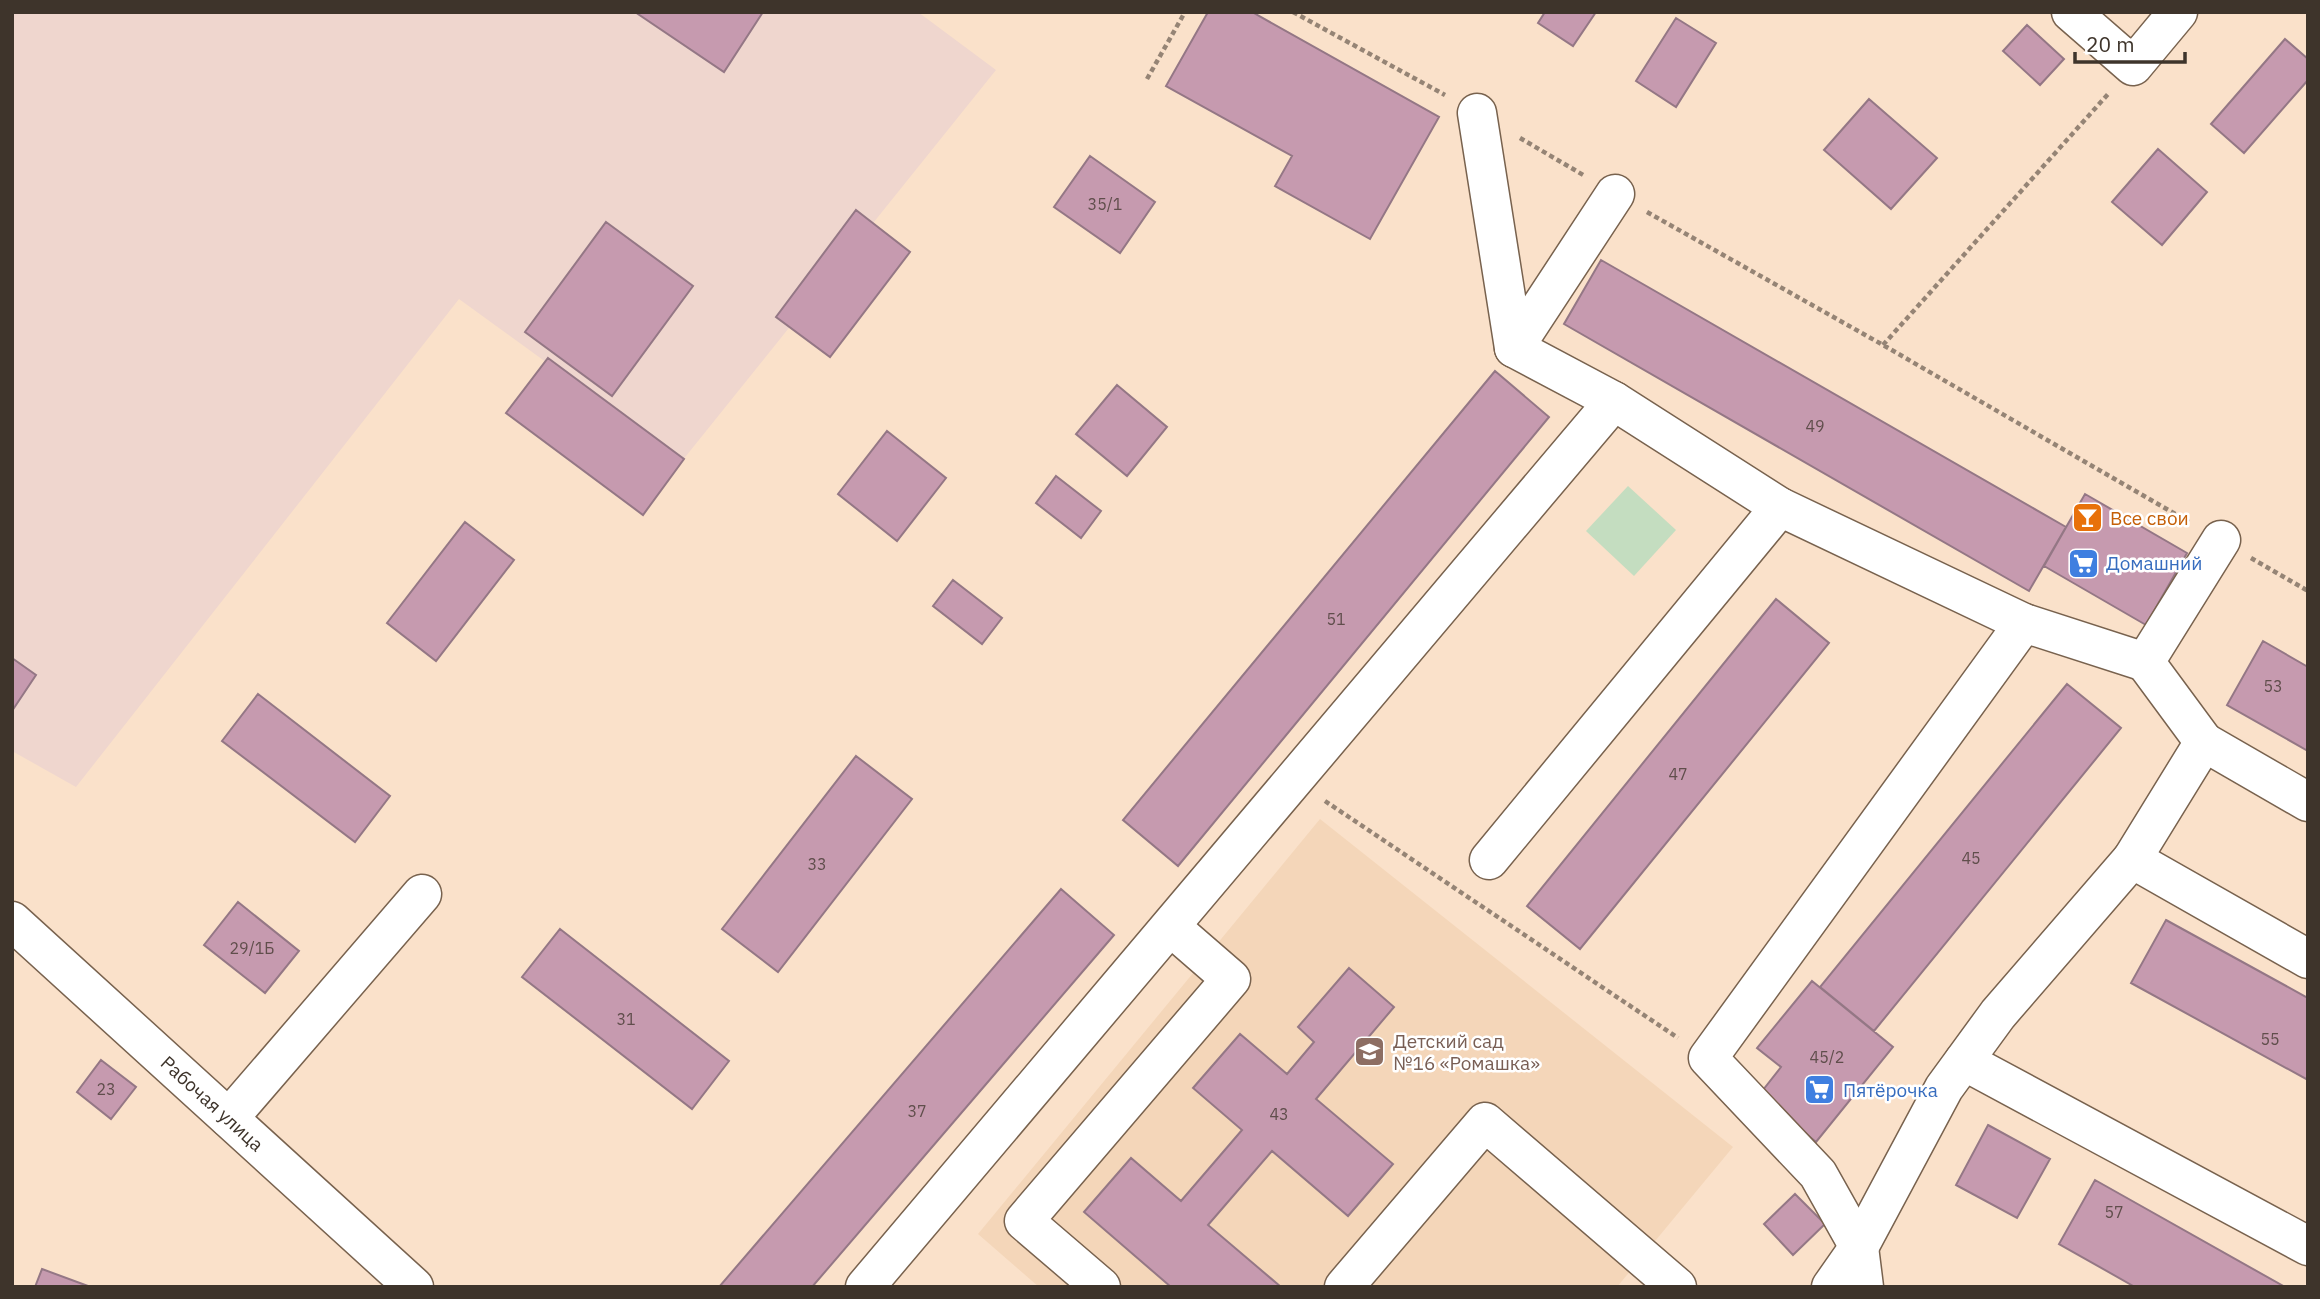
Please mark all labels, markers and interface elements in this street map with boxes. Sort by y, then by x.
scale bar [2075,21,2185,65]
text: 20 m [2086,30,2135,58]
house number: 35/1 [1088,194,1122,214]
house number: 49 [1805,416,1825,436]
bar icon: Все свои [2070,501,2104,535]
place label: Все свои [2110,506,2189,530]
supermarket icon: Домашний [2066,546,2100,580]
place label: Домашний [2106,551,2202,575]
house number: 51 [1326,609,1346,629]
house number: 53 [2263,676,2283,696]
house number: 47 [1668,764,1688,784]
house number: 45 [1961,848,1981,868]
house number: 33 [807,854,827,874]
house number: 29/1Б [229,938,275,958]
house number: 31 [616,1009,636,1029]
place label: Детский сад №16 «Ромашка» [1393,1029,1540,1075]
house number: 55 [2260,1029,2280,1049]
school or university icon: Детский сад №16 «Ромашка» [1353,1035,1387,1069]
house number: 45/2 [1810,1047,1844,1067]
street label: Рабочая улица [156,1051,269,1156]
supermarket icon: Пятёрочка [1803,1073,1837,1107]
place label: Пятёрочка [1843,1078,1938,1102]
house number: 23 [96,1079,116,1099]
house number: 37 [907,1101,927,1121]
house number: 43 [1269,1104,1289,1124]
house number: 57 [2104,1202,2124,1222]

